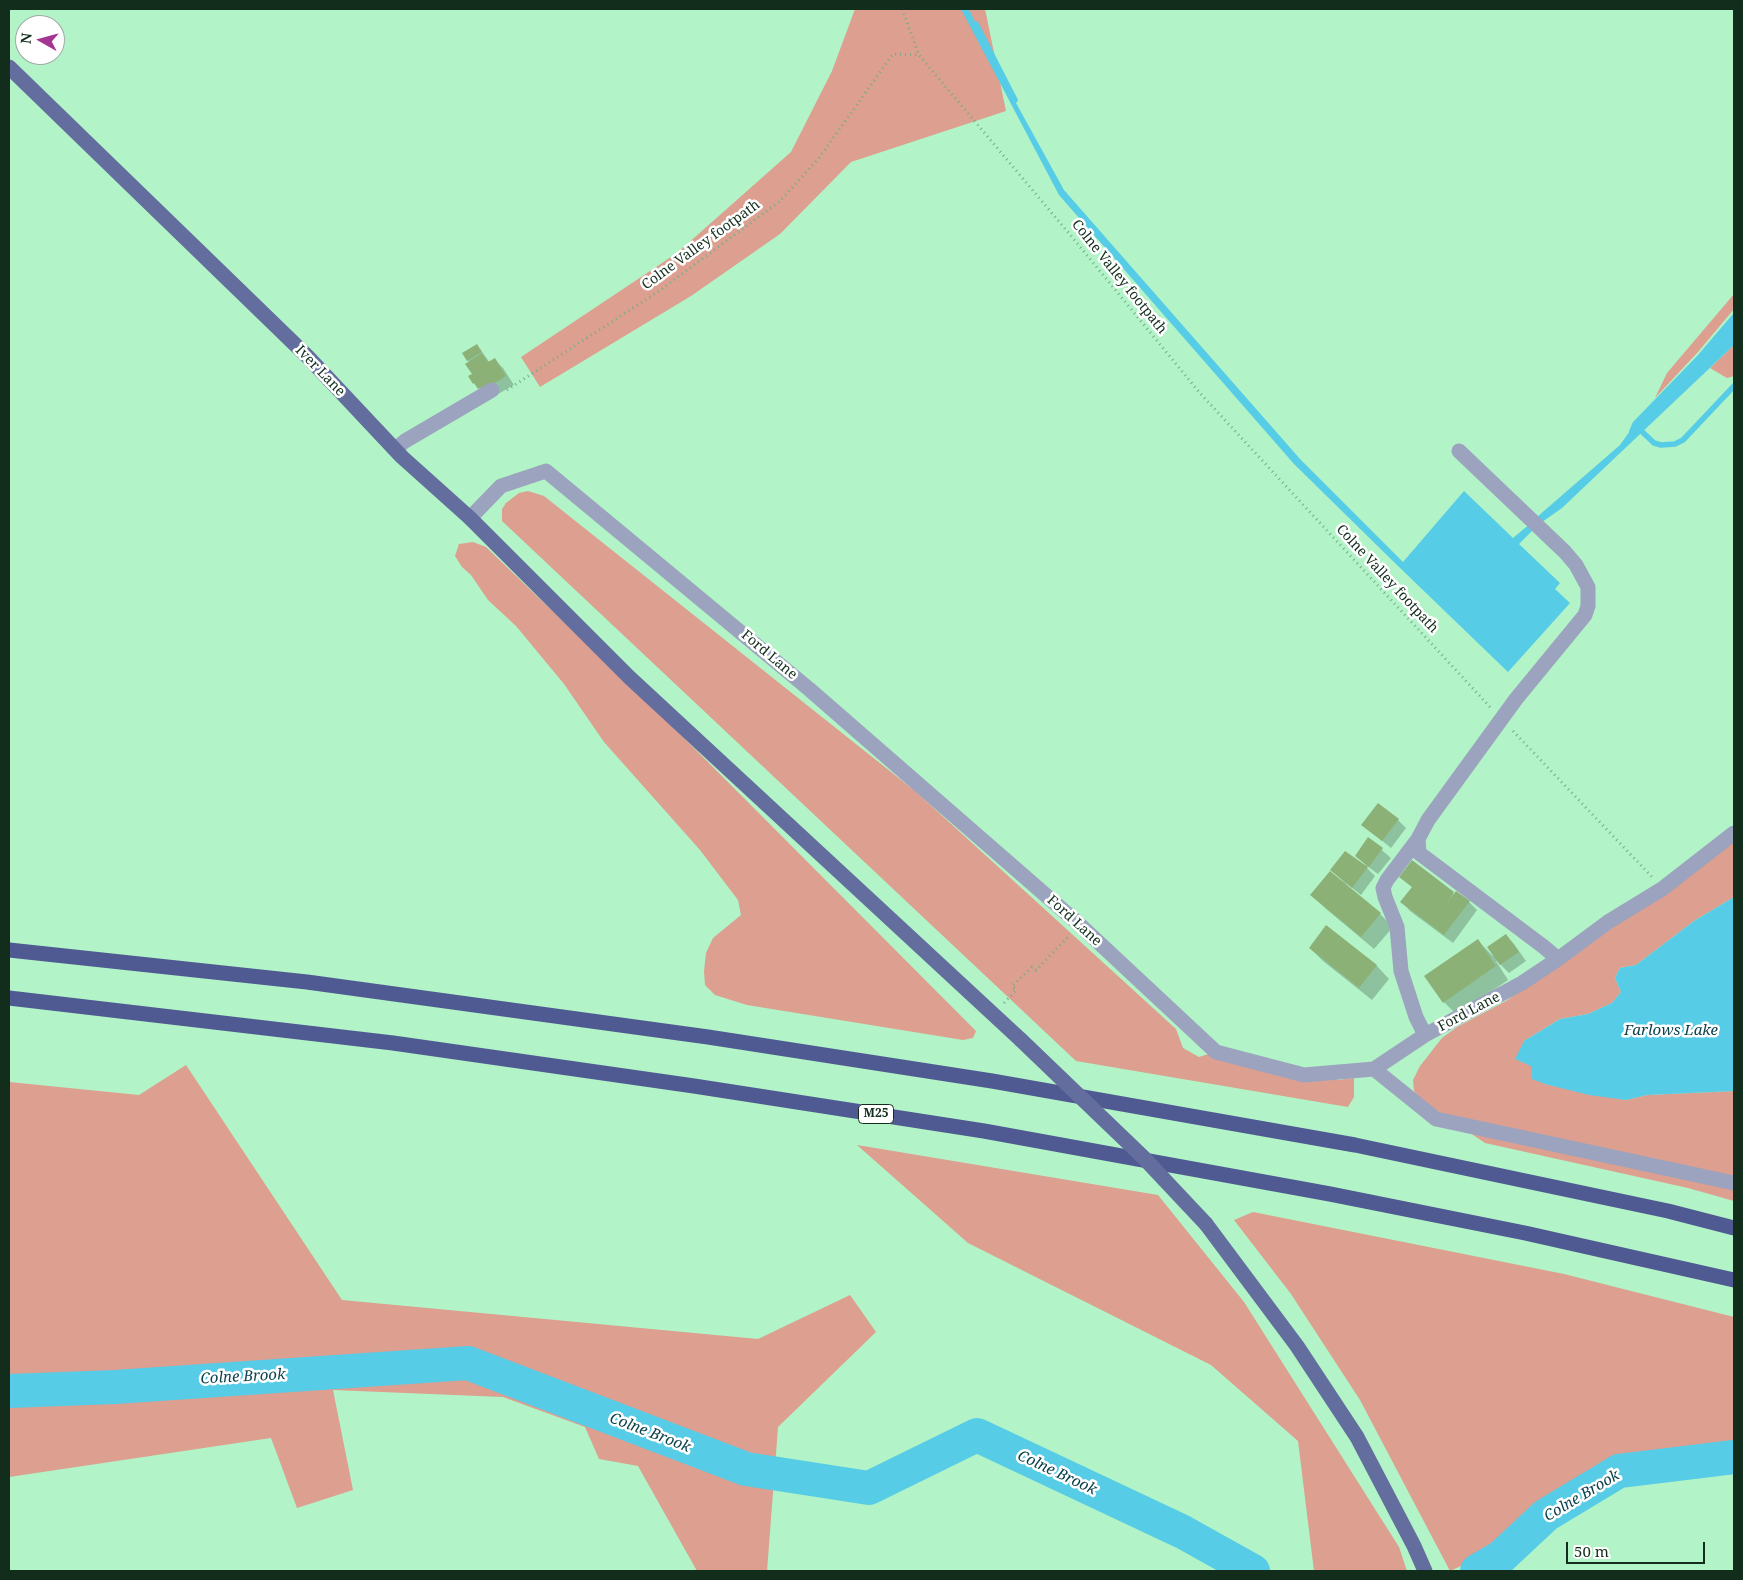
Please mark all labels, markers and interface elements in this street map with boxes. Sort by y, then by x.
north arrow [15,15,65,65]
text: N [16,32,36,45]
street label: Colne Valley footpath [639,196,763,294]
street label: Colne Valley footpath [1068,217,1170,337]
street label: Iver Lane [292,342,348,400]
street label: Colne Valley footpath [1332,521,1442,637]
street label: Ford Lane [738,627,800,683]
street label: Ford Lane [1043,892,1105,950]
street label: Ford Lane [1435,989,1503,1035]
water label: Farlows Lake [1624,1022,1718,1040]
road number: M25 [858,1104,894,1124]
water label: Colne Brook [200,1366,286,1388]
water label: Colne Brook [607,1409,693,1457]
water label: Colne Brook [1015,1447,1099,1499]
water label: Colne Brook [1541,1466,1623,1526]
scale bar [1568,1532,1707,1564]
text: 50 m [1574,1541,1609,1561]

